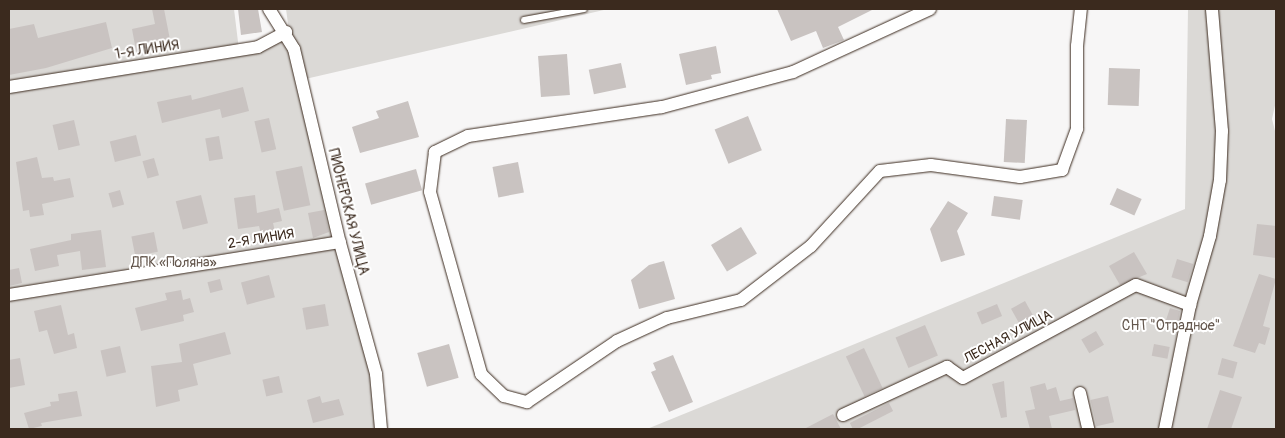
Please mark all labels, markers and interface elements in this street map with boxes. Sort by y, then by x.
street label: 1-Я ЛИНИЯ [114,37,180,63]
street label: ПИОНЕРСКАЯ УЛИЦА [324,147,372,277]
street label: 2-Я ЛИНИЯ [227,225,295,253]
park label: ДПК «Поляна» [131,255,217,271]
street label: ЛЕСНАЯ УЛИЦА [961,307,1055,367]
park label: СНТ "Отрадное" [1122,318,1220,334]

